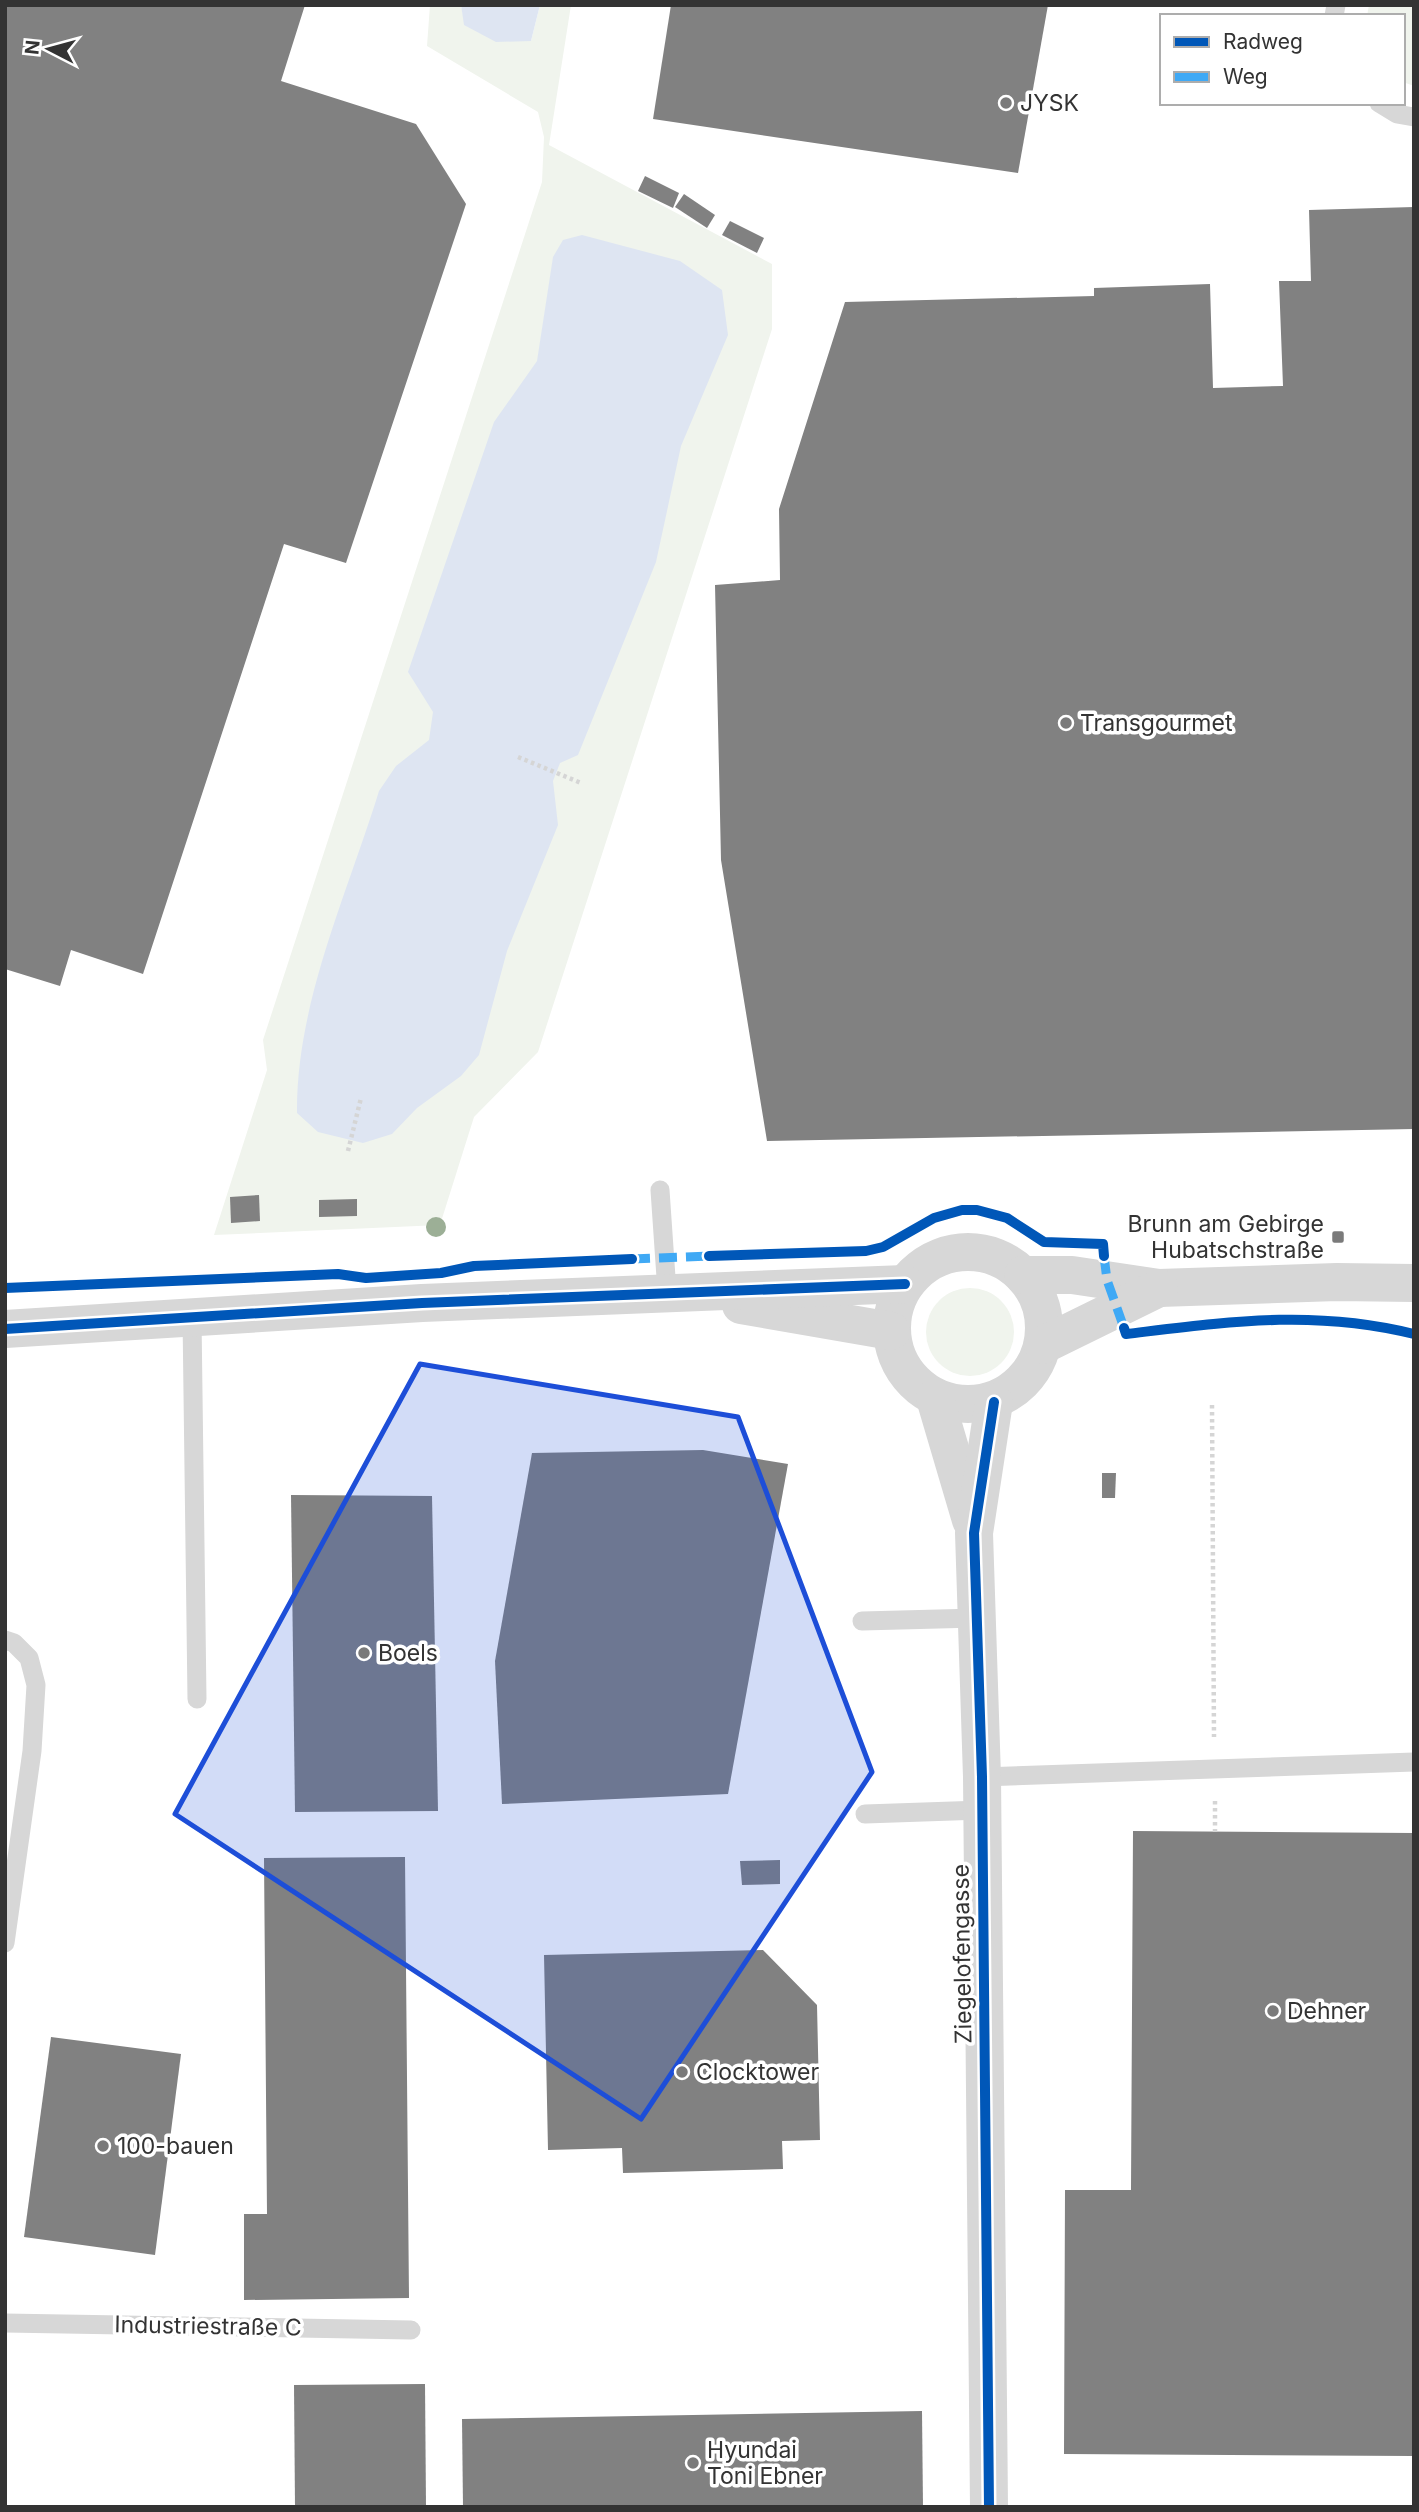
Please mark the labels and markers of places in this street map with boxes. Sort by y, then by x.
place label: JYSK [1020,89,1079,117]
marker: JYSK [998,95,1014,111]
place label: Transgourmet [1080,709,1233,737]
marker: Transgourmet [1058,715,1074,731]
place label: Brunn am Gebirge Hubatschstraße [1128,1210,1324,1264]
marker: Brunn am Gebirge Hubatschstraße [1330,1229,1346,1245]
place label: Boels [378,1639,438,1667]
marker: Boels [356,1645,372,1661]
place label: Dehner [1287,1997,1367,2025]
marker: Dehner [1265,2003,1281,2019]
place label: Clocktower [696,2058,819,2086]
marker: Clocktower [674,2064,690,2080]
place label: 100-bauen [117,2132,234,2160]
marker: 100-bauen [95,2138,111,2154]
place label: Hyundai Toni Ebner [707,2436,823,2490]
marker: Hyundai Toni Ebner [685,2455,701,2471]

